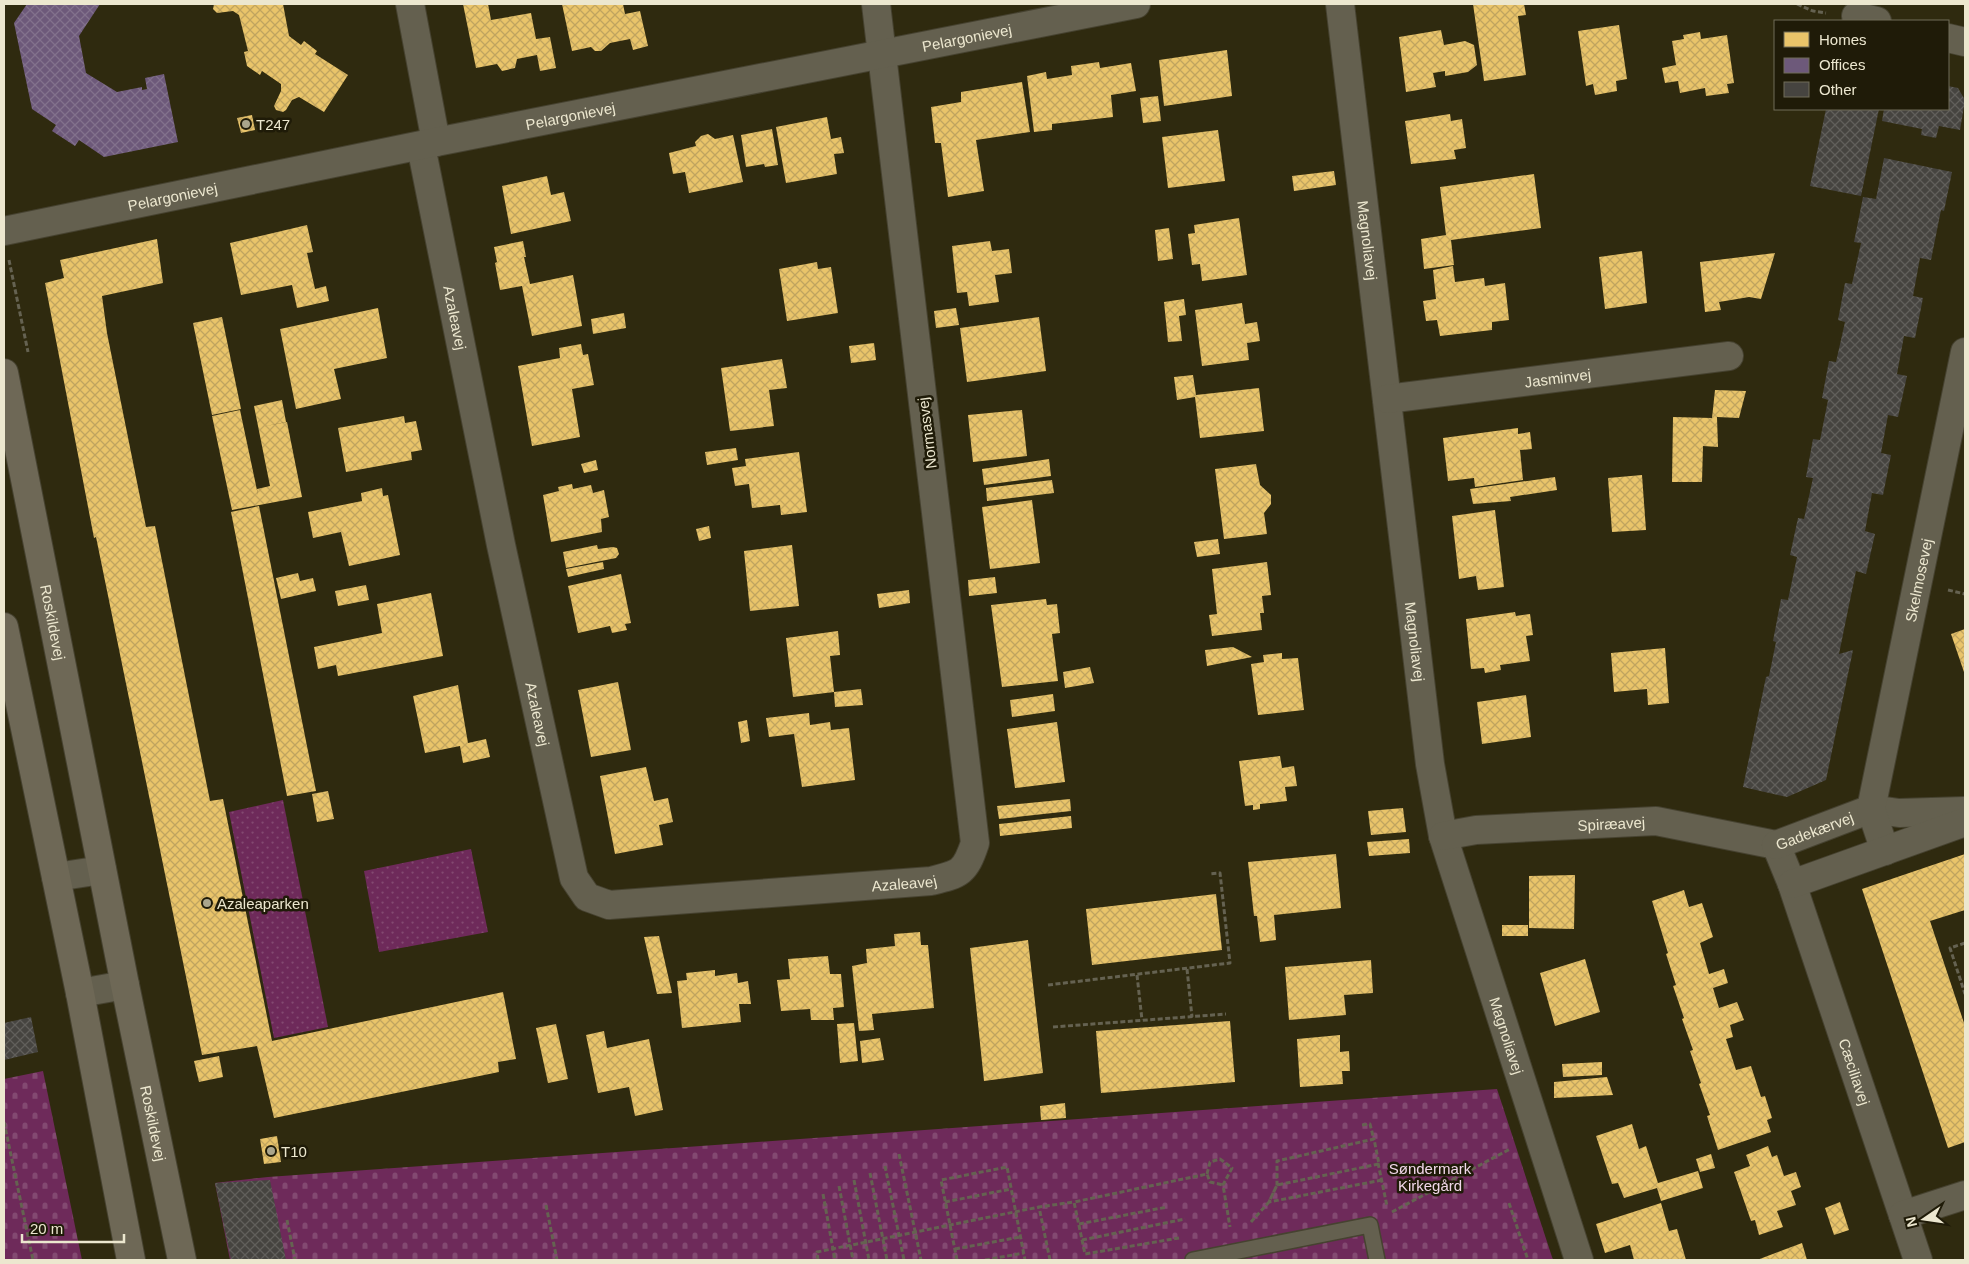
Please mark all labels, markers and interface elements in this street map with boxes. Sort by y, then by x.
street label: Pelargonievej [920,20,1013,55]
legend [1774,20,1949,110]
text: Homes [1819,31,1867,48]
text: Offices [1819,56,1865,73]
text: Other [1819,81,1857,98]
street label: Pelargonievej [524,98,617,133]
place label: T247 [256,116,290,133]
marker: T247 [240,118,252,130]
street label: Pelargonievej [126,179,219,214]
street label: Magnoliavej [1355,200,1381,281]
street label: Azaleavej [441,284,470,351]
street label: Jasminvej [1523,365,1592,390]
street label: Normasvej [914,396,940,470]
street label: Skelmosevej [1901,537,1935,623]
street label: Roskildevej [37,583,69,661]
street label: Magnoliavej [1402,601,1429,682]
street label: Azaleavej [523,680,553,748]
street label: Gadekærvej [1773,808,1856,853]
street label: Spiræavej [1577,813,1645,833]
street label: Azaleavej [871,871,938,894]
place label: Azaleaparken [217,895,309,912]
marker: Azaleaparken [201,897,213,909]
street label: Magnoliavej [1487,995,1527,1076]
street label: Cæciliavej [1836,1036,1874,1107]
street label: Roskildevej [138,1084,170,1163]
place label: T10 [281,1143,307,1160]
marker: T10 [265,1145,277,1157]
park label: Søndermark Kirkegård [1389,1160,1472,1194]
north arrow [1899,1194,1949,1244]
scale bar [22,1212,125,1244]
text: N [1902,1215,1920,1229]
text: 20 m [30,1220,63,1237]

